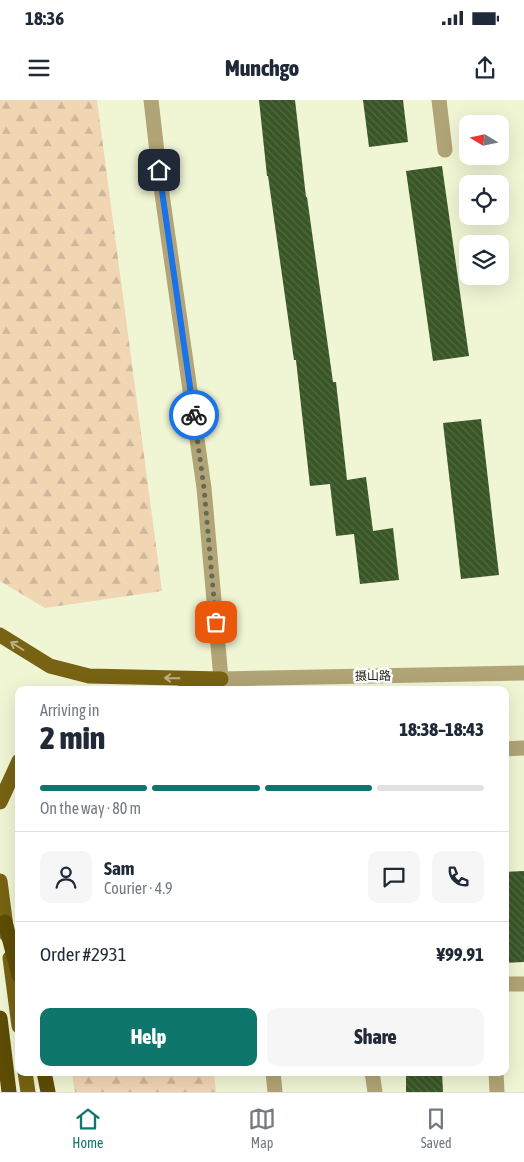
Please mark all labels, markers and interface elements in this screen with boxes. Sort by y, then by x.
text: 18:36 [25,7,64,29]
icon: menu [25,54,53,82]
icon: share [471,54,499,82]
text: Munchgo [225,55,299,81]
north arrow [459,115,509,165]
map controls [459,115,509,285]
pin [138,149,180,191]
icon: home [145,156,173,184]
button: locate [459,175,509,225]
button: layers [459,235,509,285]
courier [169,390,219,440]
icon: bike [180,401,208,429]
pin [195,601,237,643]
icon: bag [202,608,230,636]
one-way arrow [10,640,24,650]
street label: 摄山路 [355,669,391,683]
one-way arrow [165,673,181,682]
text: Arriving in [40,701,100,719]
text: 18:38–18:43 [399,718,484,740]
text: 2 min [40,719,105,756]
text: On the way · 80 m [40,799,141,817]
button: person [40,851,92,903]
button: chat [368,851,420,903]
button: phone [432,851,484,903]
text: Sam [104,857,135,879]
text: Courier · 4.9 [104,879,173,897]
text: Order #2931 [40,943,127,965]
text: ¥99.91 [436,943,484,965]
button: Help [40,1008,257,1066]
button: Share [267,1008,484,1066]
tab: Home [72,1105,103,1151]
tab: Map [248,1105,276,1151]
tab: Saved [421,1105,452,1151]

